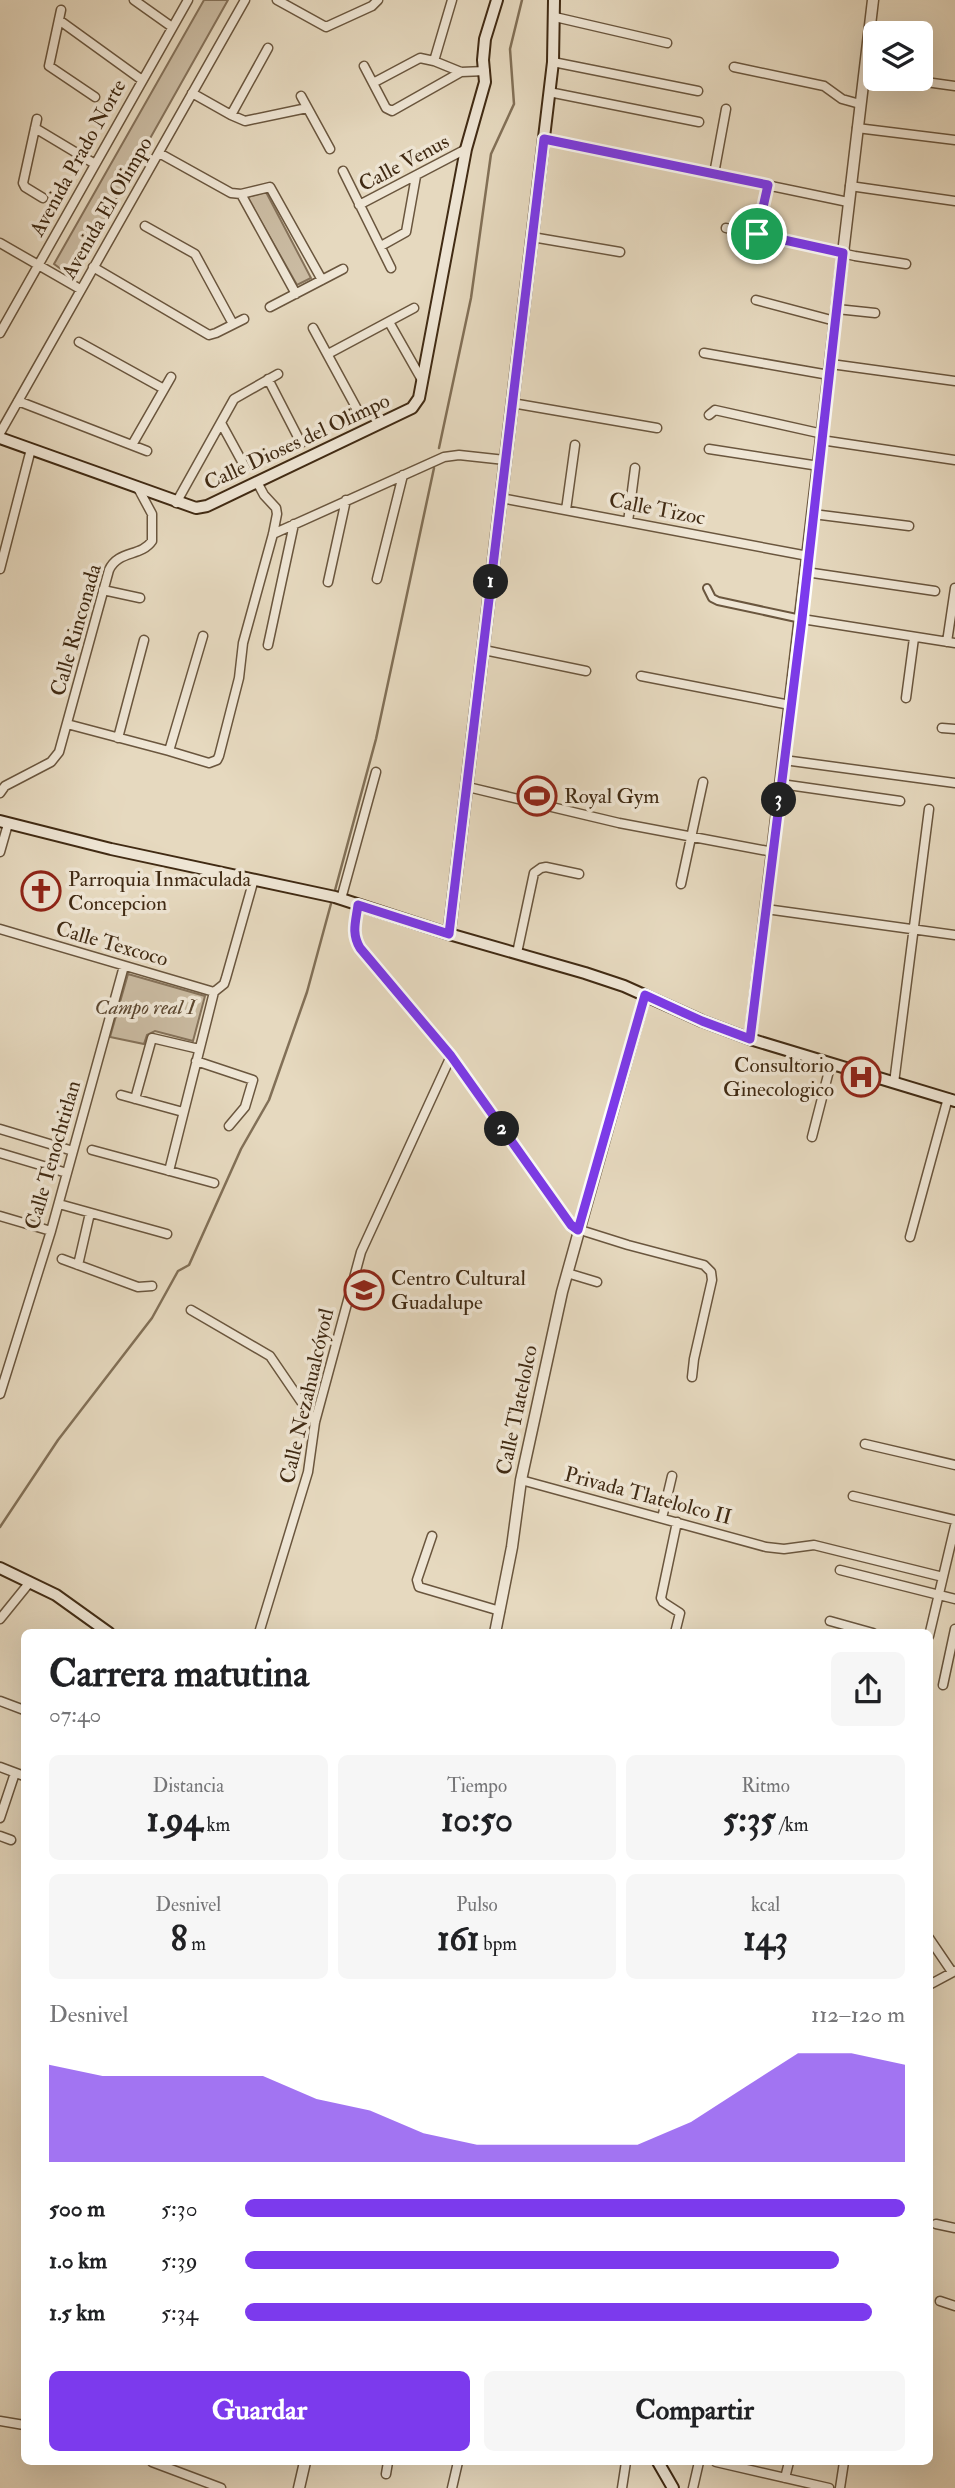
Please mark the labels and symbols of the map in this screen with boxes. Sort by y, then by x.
street label: Avenida Prado Norte [23,75,132,242]
street label: Calle Venus [354,128,454,198]
street label: Avenida El Olimpo [55,132,159,285]
pin [727,204,787,264]
street label: Calle Dioses del Olimpo [200,387,394,497]
street label: Calle Tizoc [607,486,708,532]
street label: Calle Rinconada [44,561,108,699]
pin: 1 [474,564,508,600]
sports icon: Royal Gym [516,775,558,817]
pin: 3 [762,782,796,818]
place label: Royal Gym [564,783,660,810]
place label: Parroquia Inmaculada Concepcion [68,866,252,917]
church icon: Parroquia Inmaculada Concepcion [20,870,62,912]
street label: Calle Texcoco [53,915,171,973]
park label: Campo real I [94,994,198,1021]
place label: Consultorio Ginecologico [723,1052,834,1103]
hospital icon: Consultorio Ginecologico [840,1056,882,1098]
street label: Calle Tenochtitlan [19,1077,87,1233]
pin: 2 [484,1112,520,1146]
place label: Centro Cultural Guadalupe [391,1265,526,1316]
school or university icon: Centro Cultural Guadalupe [343,1269,385,1311]
street label: Calle Nezahualcóyotl [274,1305,340,1486]
street label: Calle Tlatelolco [490,1343,544,1477]
street label: Privada Tlatelolco II [561,1461,735,1531]

